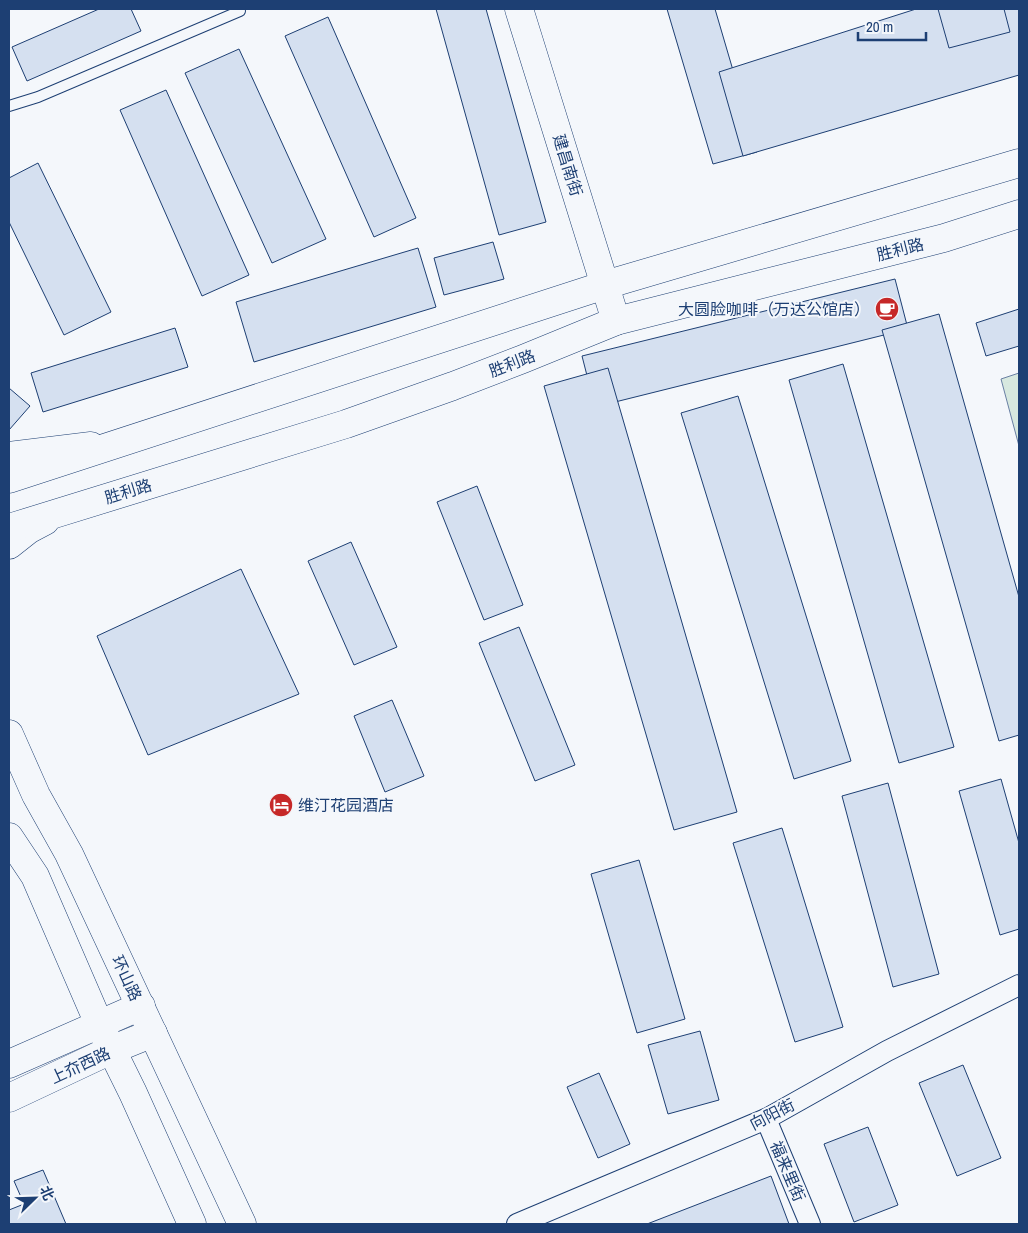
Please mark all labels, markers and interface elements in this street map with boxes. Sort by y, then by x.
scale bar [858,10,926,42]
text: 20 m [866,16,893,37]
street label: 建昌南街 [548,131,588,199]
street label: 胜利路 [874,233,926,265]
cafe icon: 大圆脸咖啡（万达公馆店） [874,296,900,322]
place label: 大圆脸咖啡（万达公馆店） [678,298,870,320]
street label: 胜利路 [486,344,538,382]
street label: 胜利路 [102,473,154,509]
hotel icon: 维汀花园酒店 [268,792,294,818]
place label: 维汀花园酒店 [298,794,394,816]
street label: 环山路 [107,952,147,1004]
street label: 上夼西路 [46,1042,114,1088]
street label: 向阳街 [746,1093,798,1135]
street label: 福来里街 [765,1137,811,1205]
north arrow [10,1173,60,1223]
text: 北 [36,1183,58,1203]

